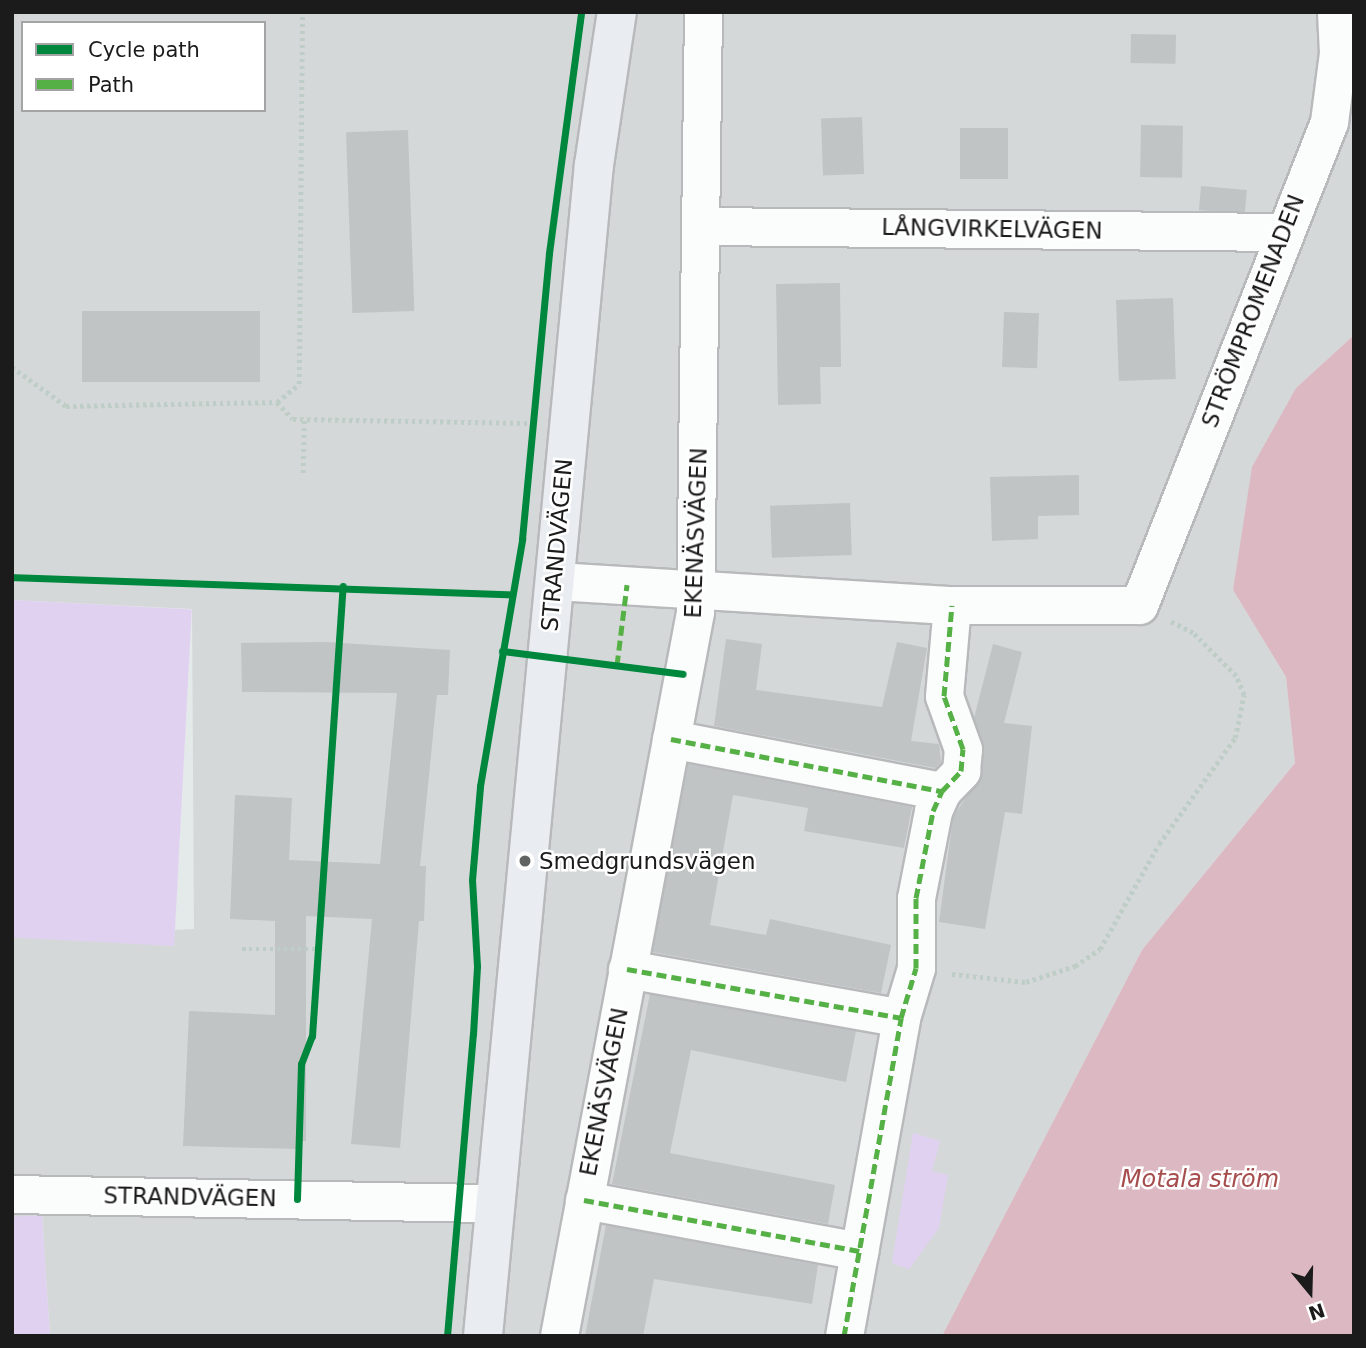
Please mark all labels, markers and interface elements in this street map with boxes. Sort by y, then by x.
legend [21,21,266,112]
text: Cycle path [88,38,200,62]
text: Path [88,73,134,97]
street label: STRÖMPROMENADEN [1196,191,1310,431]
street label: LÅNGVIRKELVÄGEN [881,213,1103,245]
street label: EKENÄSVÄGEN [679,447,713,619]
street label: STRANDVÄGEN [536,458,578,632]
place label: Smedgrundsvägen [539,847,756,875]
marker: Smedgrundsvägen [517,853,533,869]
street label: EKENÄSVÄGEN [574,1006,634,1178]
water label: Motala ström [1121,1166,1279,1194]
street label: STRANDVÄGEN [103,1182,277,1212]
north arrow [1275,1257,1345,1327]
text: N [1306,1299,1328,1325]

